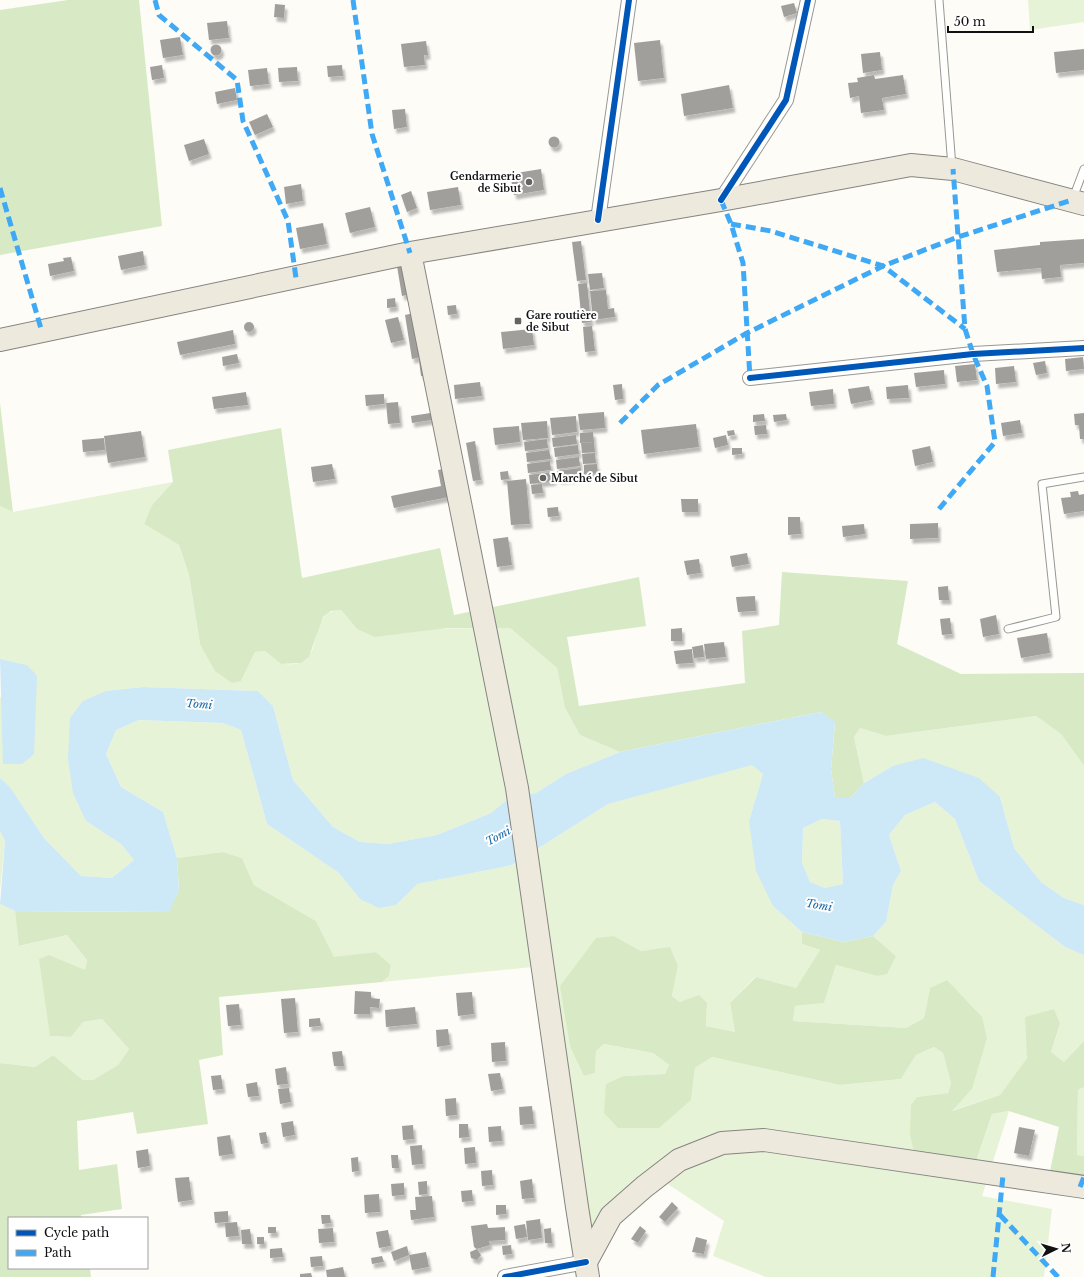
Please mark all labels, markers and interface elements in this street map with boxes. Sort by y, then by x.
scale bar [948,8,1033,34]
text: 50 m [954,14,986,29]
place label: Gendarmerie de Sibut [450,170,521,195]
marker: Gendarmerie de Sibut [524,177,534,187]
place label: Gare routière de Sibut [526,309,597,334]
marker: Gare routière de Sibut [513,316,523,326]
place label: Marché de Sibut [551,472,638,485]
marker: Marché de Sibut [538,473,548,483]
water label: Tomi [185,696,213,712]
water label: Tomi [483,823,513,848]
water label: Tomi [805,896,833,914]
legend [8,1217,148,1269]
text: Cycle path [44,1225,109,1240]
north arrow [1036,1229,1076,1269]
text: N [1059,1242,1073,1255]
text: Path [44,1245,72,1260]

